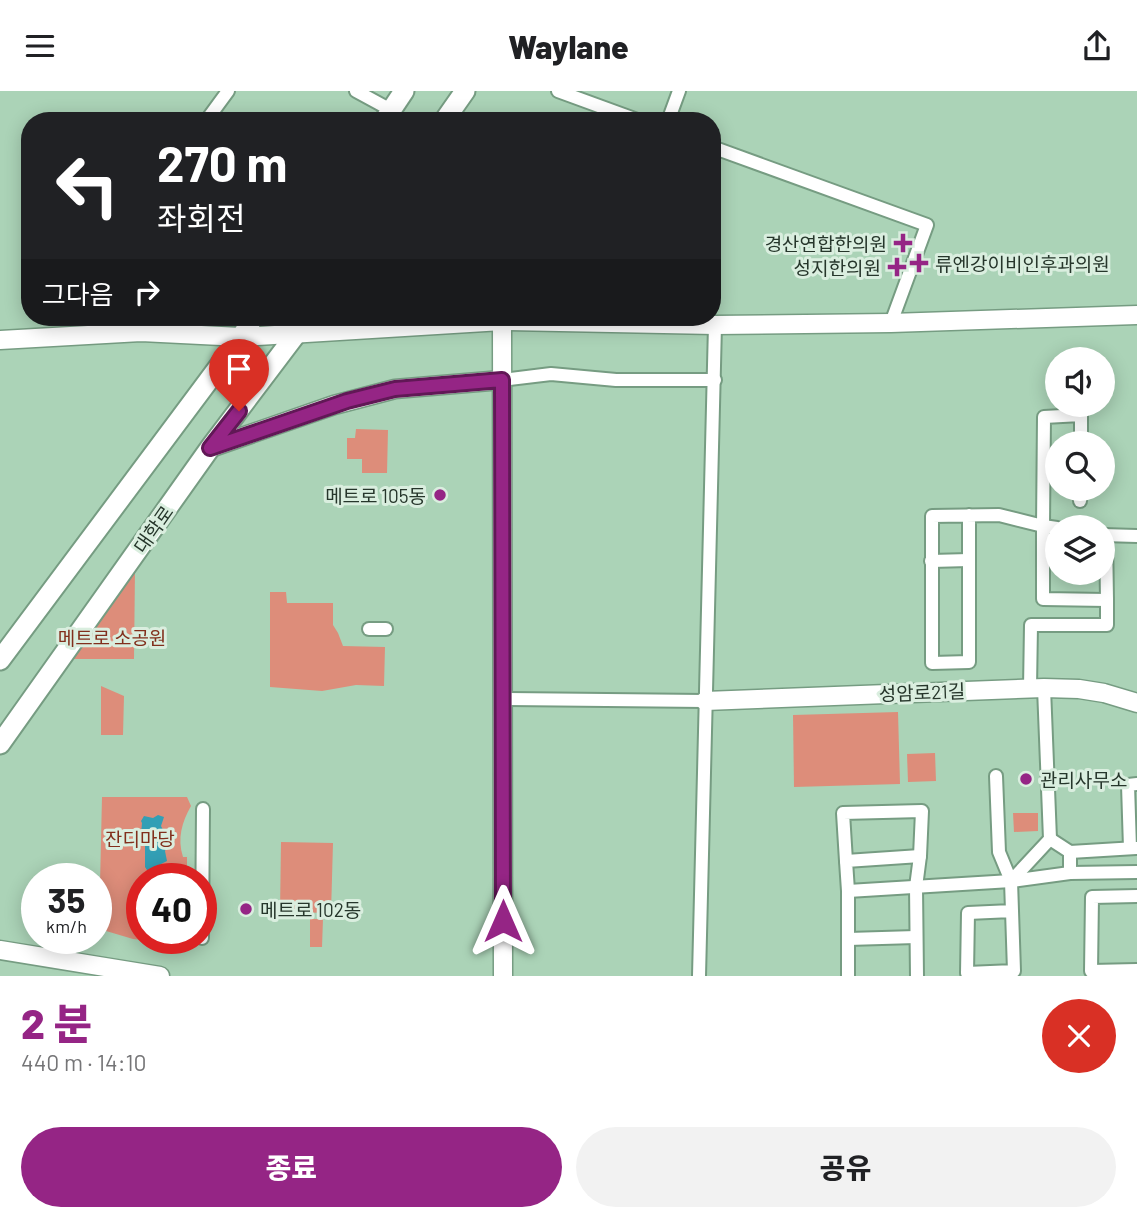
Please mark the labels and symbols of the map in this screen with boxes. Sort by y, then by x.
place label: 경산연합한의원 [765,232,887,255]
marker: 경산연합한의원 [893,233,913,253]
place label: 류엔강이비인후과의원 [935,252,1110,275]
marker: 류엔강이비인후과의원 [909,253,929,273]
place label: 성지한의원 [794,256,881,279]
marker: 성지한의원 [887,257,907,277]
pin [209,339,269,411]
place label: 메트로 105동 [325,484,426,507]
marker: 메트로 105동 [432,487,448,503]
street label: 대학로 [129,501,177,557]
park label: 메트로 소공원 [58,626,166,649]
street label: 성암로21길 [878,679,966,705]
place label: 관리사무소 [1040,768,1127,791]
marker: 관리사무소 [1018,771,1034,787]
park label: 잔디마당 [105,827,175,850]
speed limit sign: 40 [126,863,217,954]
position arrow [466,884,540,958]
place label: 메트로 102동 [260,898,361,921]
marker: 메트로 102동 [238,901,254,917]

